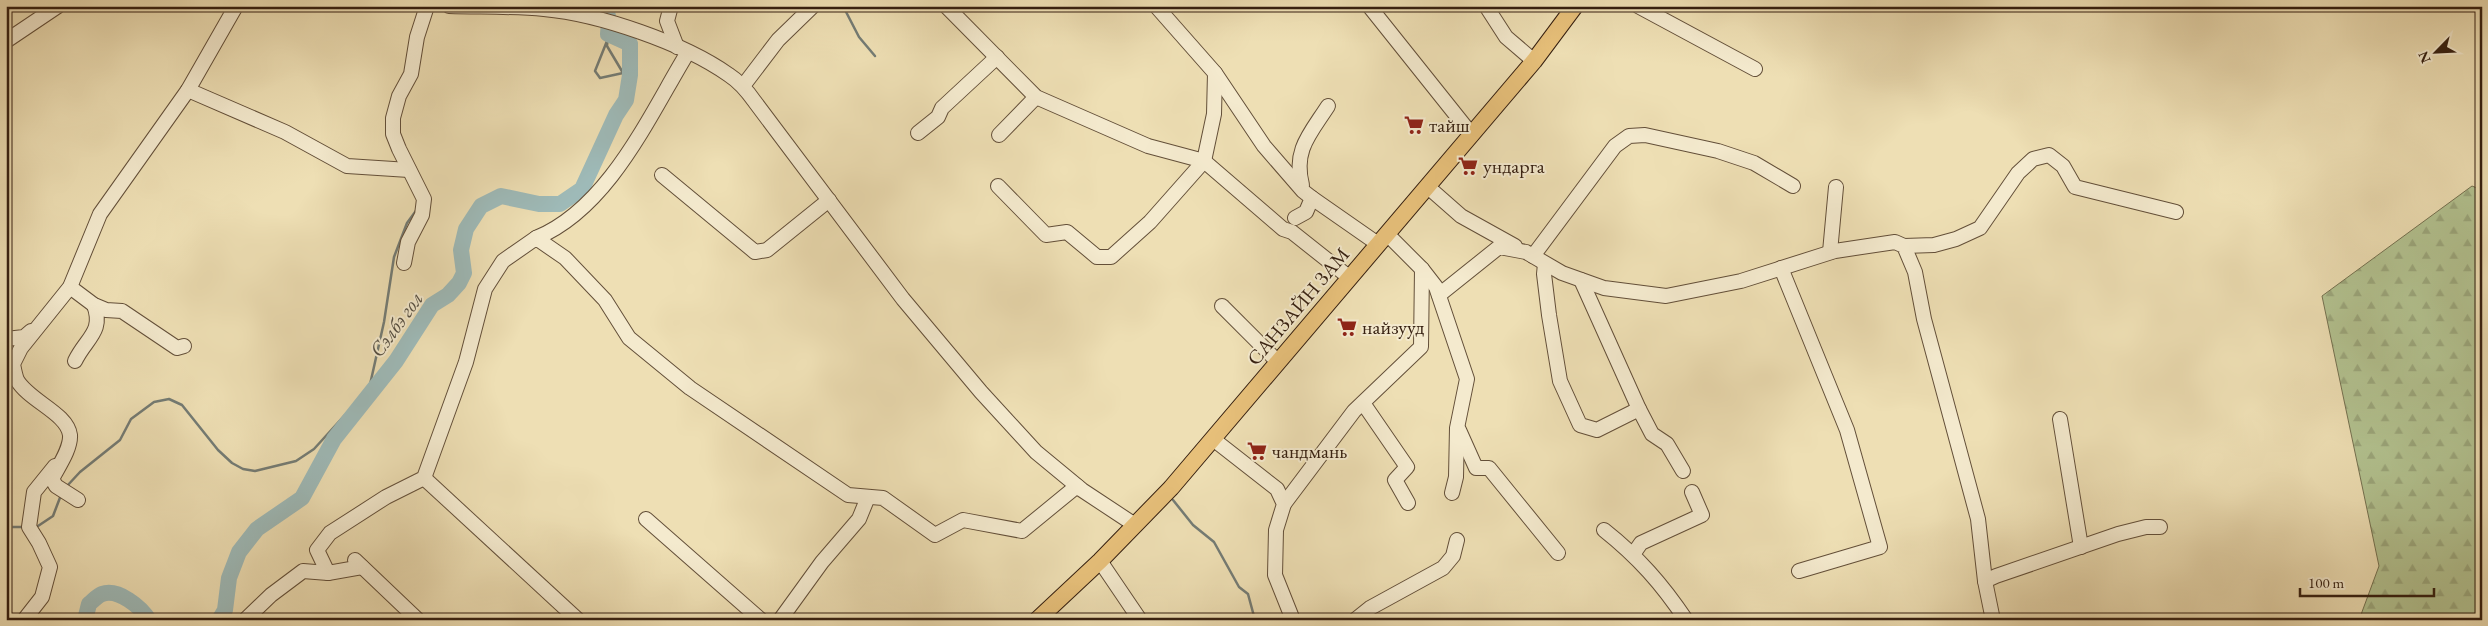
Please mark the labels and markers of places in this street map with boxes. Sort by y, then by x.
place label: тайш [1429,112,1470,138]
supermarket icon: тайш [1403,114,1425,136]
place label: ундарга [1483,153,1545,179]
supermarket icon: ундарга [1457,155,1479,177]
place label: найзууд [1362,314,1424,340]
supermarket icon: найзууд [1336,316,1358,338]
place label: чандмань [1272,438,1347,464]
supermarket icon: чандмань [1246,440,1268,462]

